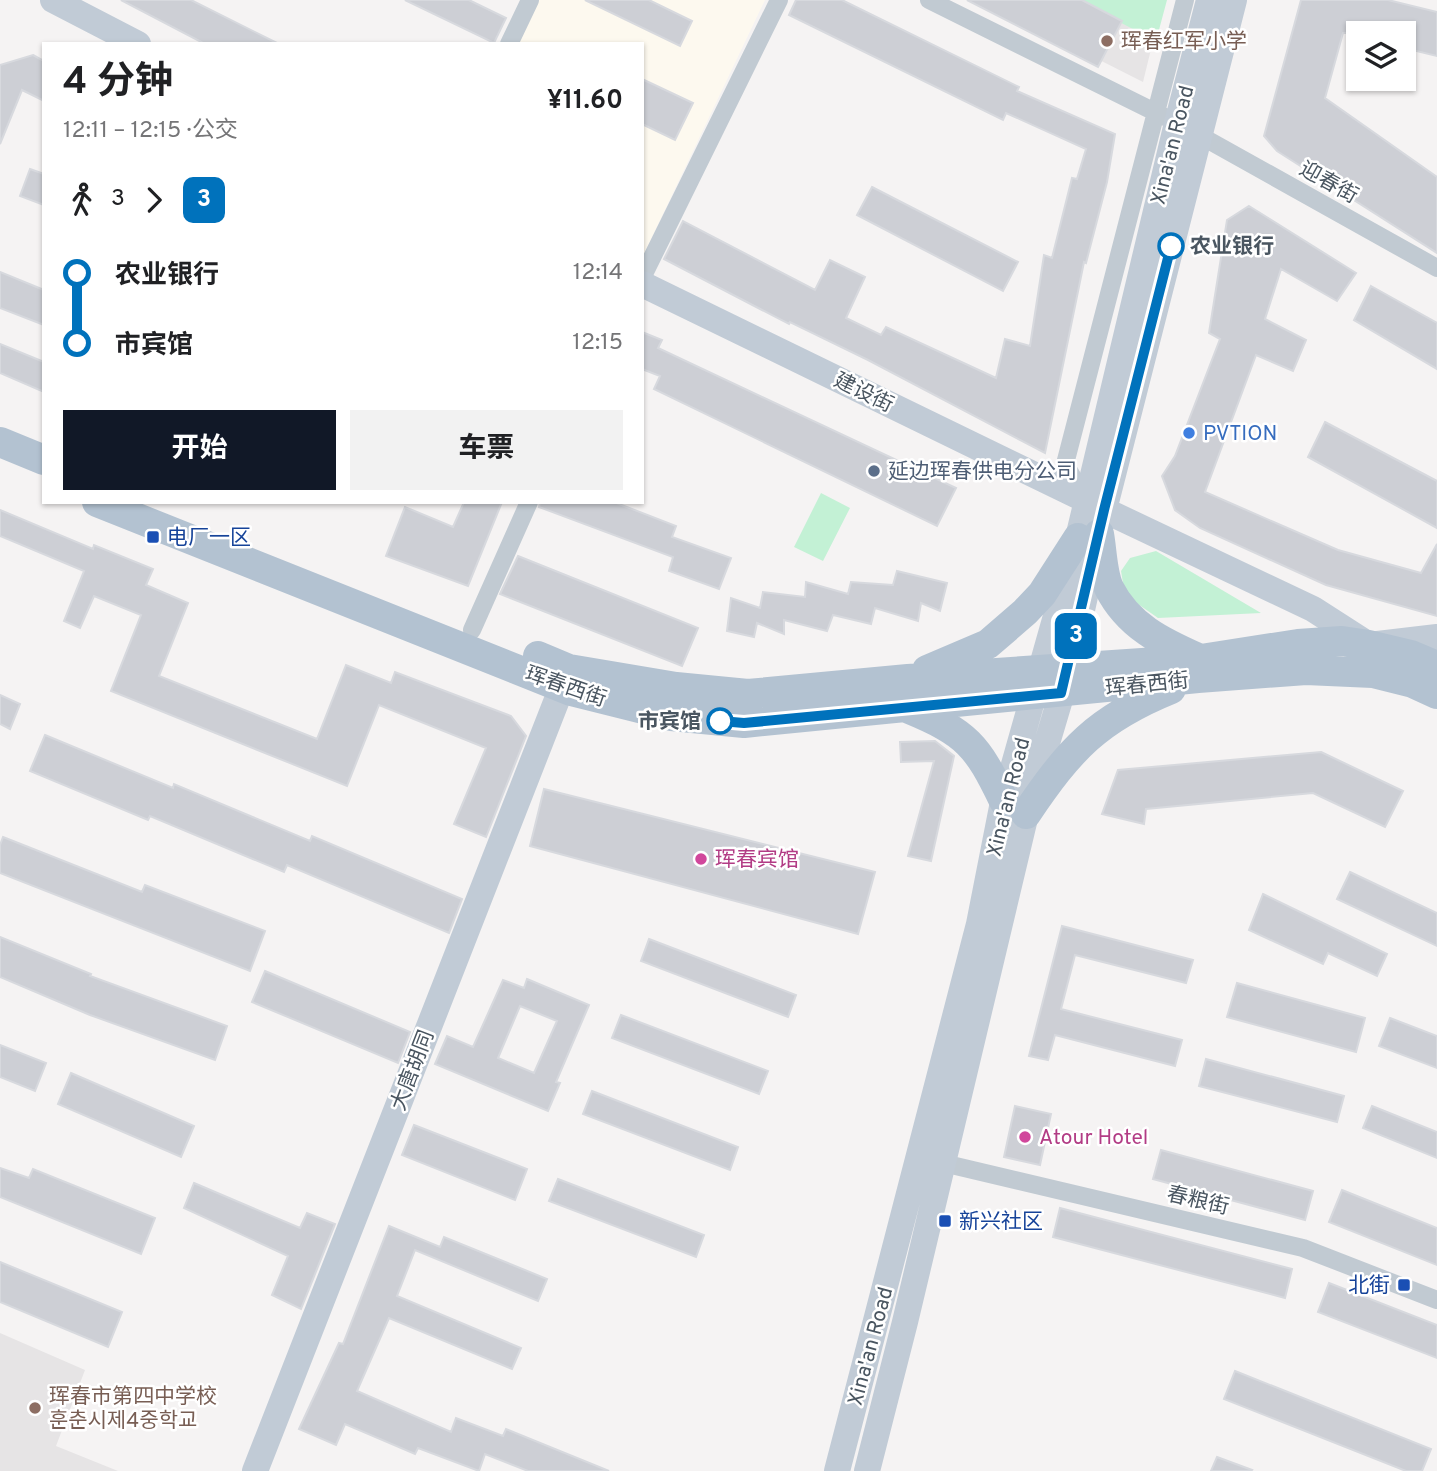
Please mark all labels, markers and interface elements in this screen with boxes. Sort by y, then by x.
map controls [1346,21,1416,91]
button: layers [1346,21,1416,91]
place label: 珲春红军小学 [1121,29,1247,56]
marker: 珲春红军小学 [1099,33,1115,49]
text: 4 分钟 [63,59,173,108]
street label: Xina'an Road [1146,83,1201,208]
text: ¥11.60 [547,85,623,118]
text: 12:11 – 12:15 · 公交 [63,117,238,146]
street label: 迎春街 [1294,156,1362,210]
icon: walk [63,181,101,219]
icon: forward [135,181,173,219]
text: 3 [111,185,125,214]
text: 3 [197,185,211,215]
marker: 农业银行 [1158,233,1184,259]
place label: 农业银行 [1190,234,1274,261]
text: 12:14 [573,259,623,288]
text: 农业银行 [115,260,219,293]
text: 12:15 [572,329,623,358]
text: 市宾馆 [115,330,193,363]
street label: 建设街 [829,367,898,419]
button: 开始 [63,410,336,490]
button: 车票 [350,410,623,490]
place label: PVTION [1203,421,1277,448]
marker: PVTION [1181,425,1197,441]
place label: 延边珲春供电分公司 [888,459,1077,486]
marker: 延边珲春供电分公司 [866,463,882,479]
place label: 电厂一区 [167,525,251,552]
marker: 电厂一区 [145,529,161,545]
line badge: 3 [1053,613,1099,659]
text: 3 [1069,621,1083,651]
street label: 珲春西街 [521,661,610,714]
street label: 珲春西街 [1104,668,1190,703]
marker: 市宾馆 [707,708,733,734]
place label: 市宾馆 [638,709,701,736]
street label: Xina'an Road [982,735,1037,860]
place label: 珲春宾馆 [715,847,799,874]
marker: 珲春宾馆 [693,851,709,867]
street label: 大唐胡同 [386,1026,441,1115]
place label: Atour Hotel [1039,1125,1148,1152]
marker: Atour Hotel [1017,1129,1033,1145]
street label: 春粮街 [1164,1181,1231,1222]
place label: 新兴社区 [959,1209,1043,1236]
marker: 新兴社区 [937,1213,953,1229]
place label: 北街 [1348,1273,1390,1300]
marker: 北街 [1396,1277,1412,1293]
street label: Xina'an Road [843,1284,900,1409]
place label: 珲春市第四中学校 훈춘시제4중학교 [49,1384,217,1435]
marker: 珲春市第四中学校 훈춘시제4중학교 [27,1400,43,1416]

